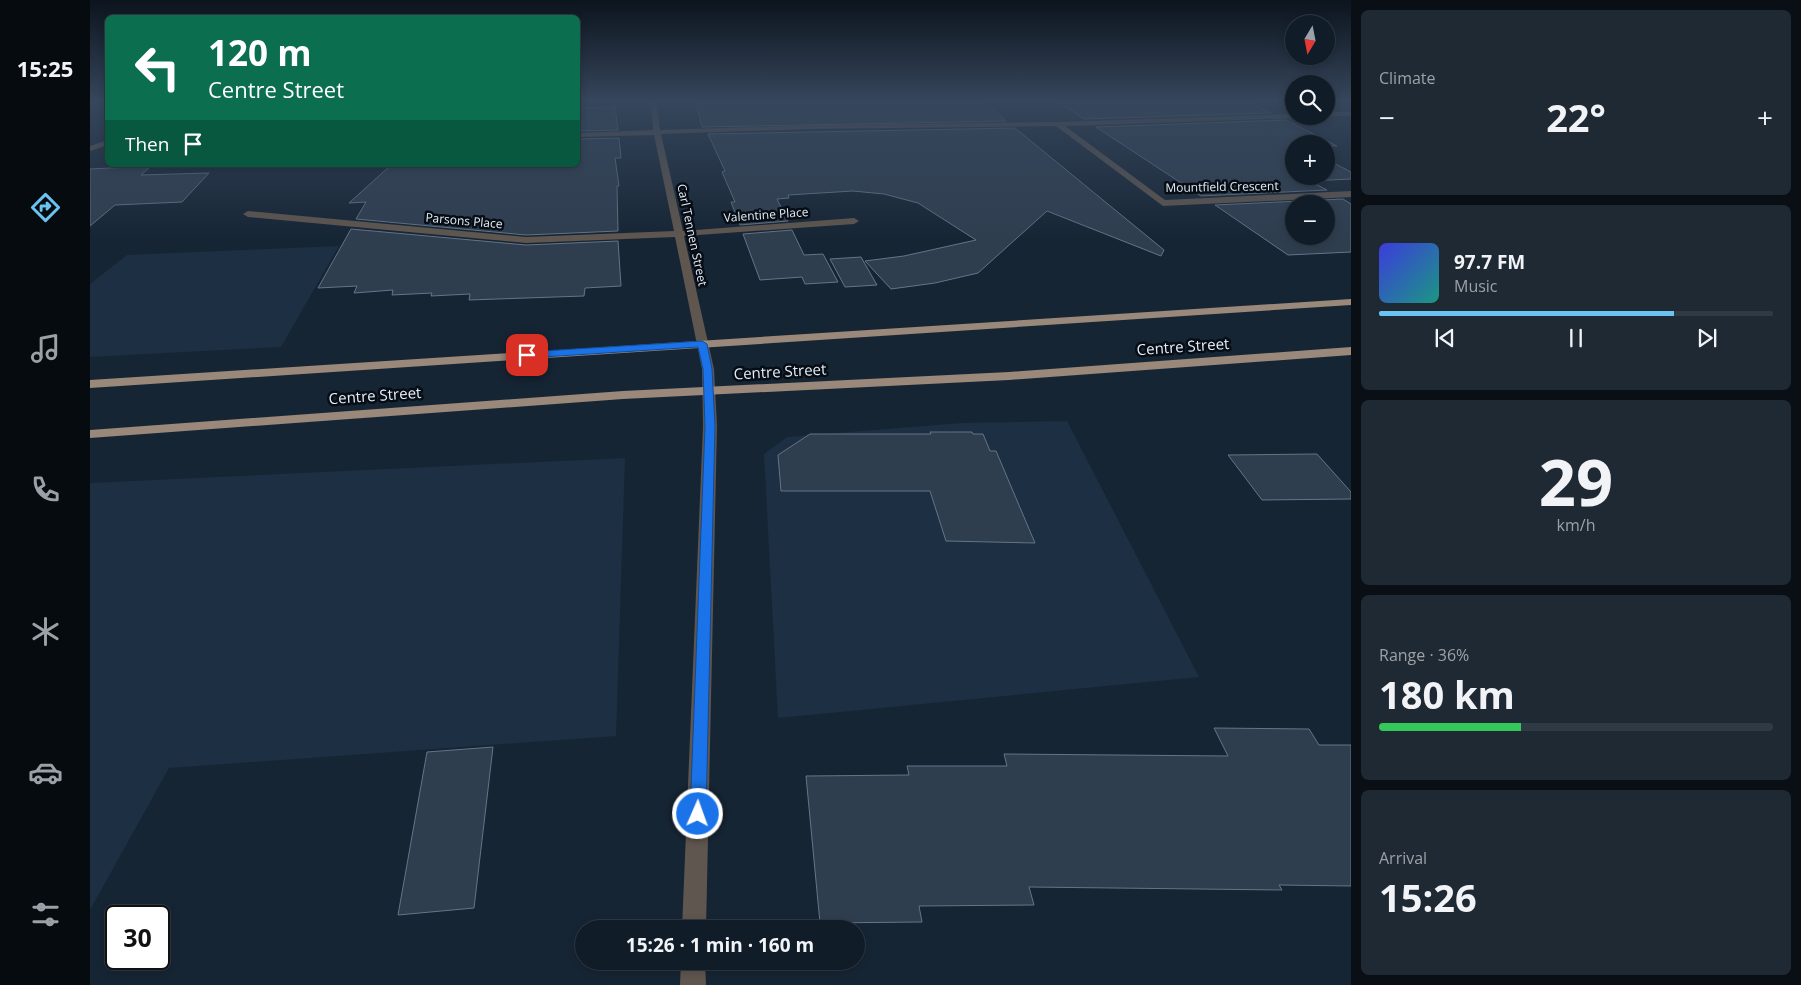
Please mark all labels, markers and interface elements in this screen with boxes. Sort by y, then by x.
north arrow [1285,15,1335,65]
map controls [1285,15,1335,245]
text: 120 m [208,29,312,76]
icon: left [125,35,190,100]
text: 15:25 [17,53,73,83]
text: Climate [1379,67,1436,89]
text: Centre Street [208,74,344,104]
button: search [1285,75,1335,125]
text: 22° [1546,91,1606,143]
text: − [1379,98,1395,136]
text: + [1757,98,1773,136]
icon: arrive [179,130,207,158]
text: Then [125,131,169,157]
button: + [1285,135,1335,185]
street label: Mountfield Crescent [1165,177,1279,196]
street label: Carl Tennen Street [673,182,712,288]
icon: directions [28,190,63,225]
button: − [1285,195,1335,245]
street label: Valentine Place [723,203,809,226]
street label: Parsons Place [425,209,504,232]
text: 97.7 FM [1454,249,1525,275]
text: Music [1454,275,1498,297]
icon: previous [1431,324,1459,352]
icon: pause [1562,324,1590,352]
icon: next [1693,324,1721,352]
icon: music [28,331,63,366]
street label: Centre Street [1136,333,1230,359]
pin [506,334,548,376]
icon: arrive [513,341,541,369]
street label: Centre Street [733,359,827,383]
street label: Centre Street [328,382,422,408]
text: 29 [1539,437,1613,525]
icon: phone [28,472,63,507]
text: km/h [1557,514,1595,536]
icon: climate [28,614,63,649]
text: Range · 36% [1379,644,1469,666]
text: 180 km [1379,668,1515,720]
icon: car [28,755,63,790]
position arrow [671,787,723,839]
text: Arrival [1379,847,1427,869]
text: 15:26 [1379,871,1477,923]
icon: filters [28,897,63,932]
speed limit sign: 30 [105,905,170,970]
text: 15:26 · 1 min · 160 m [626,932,814,958]

